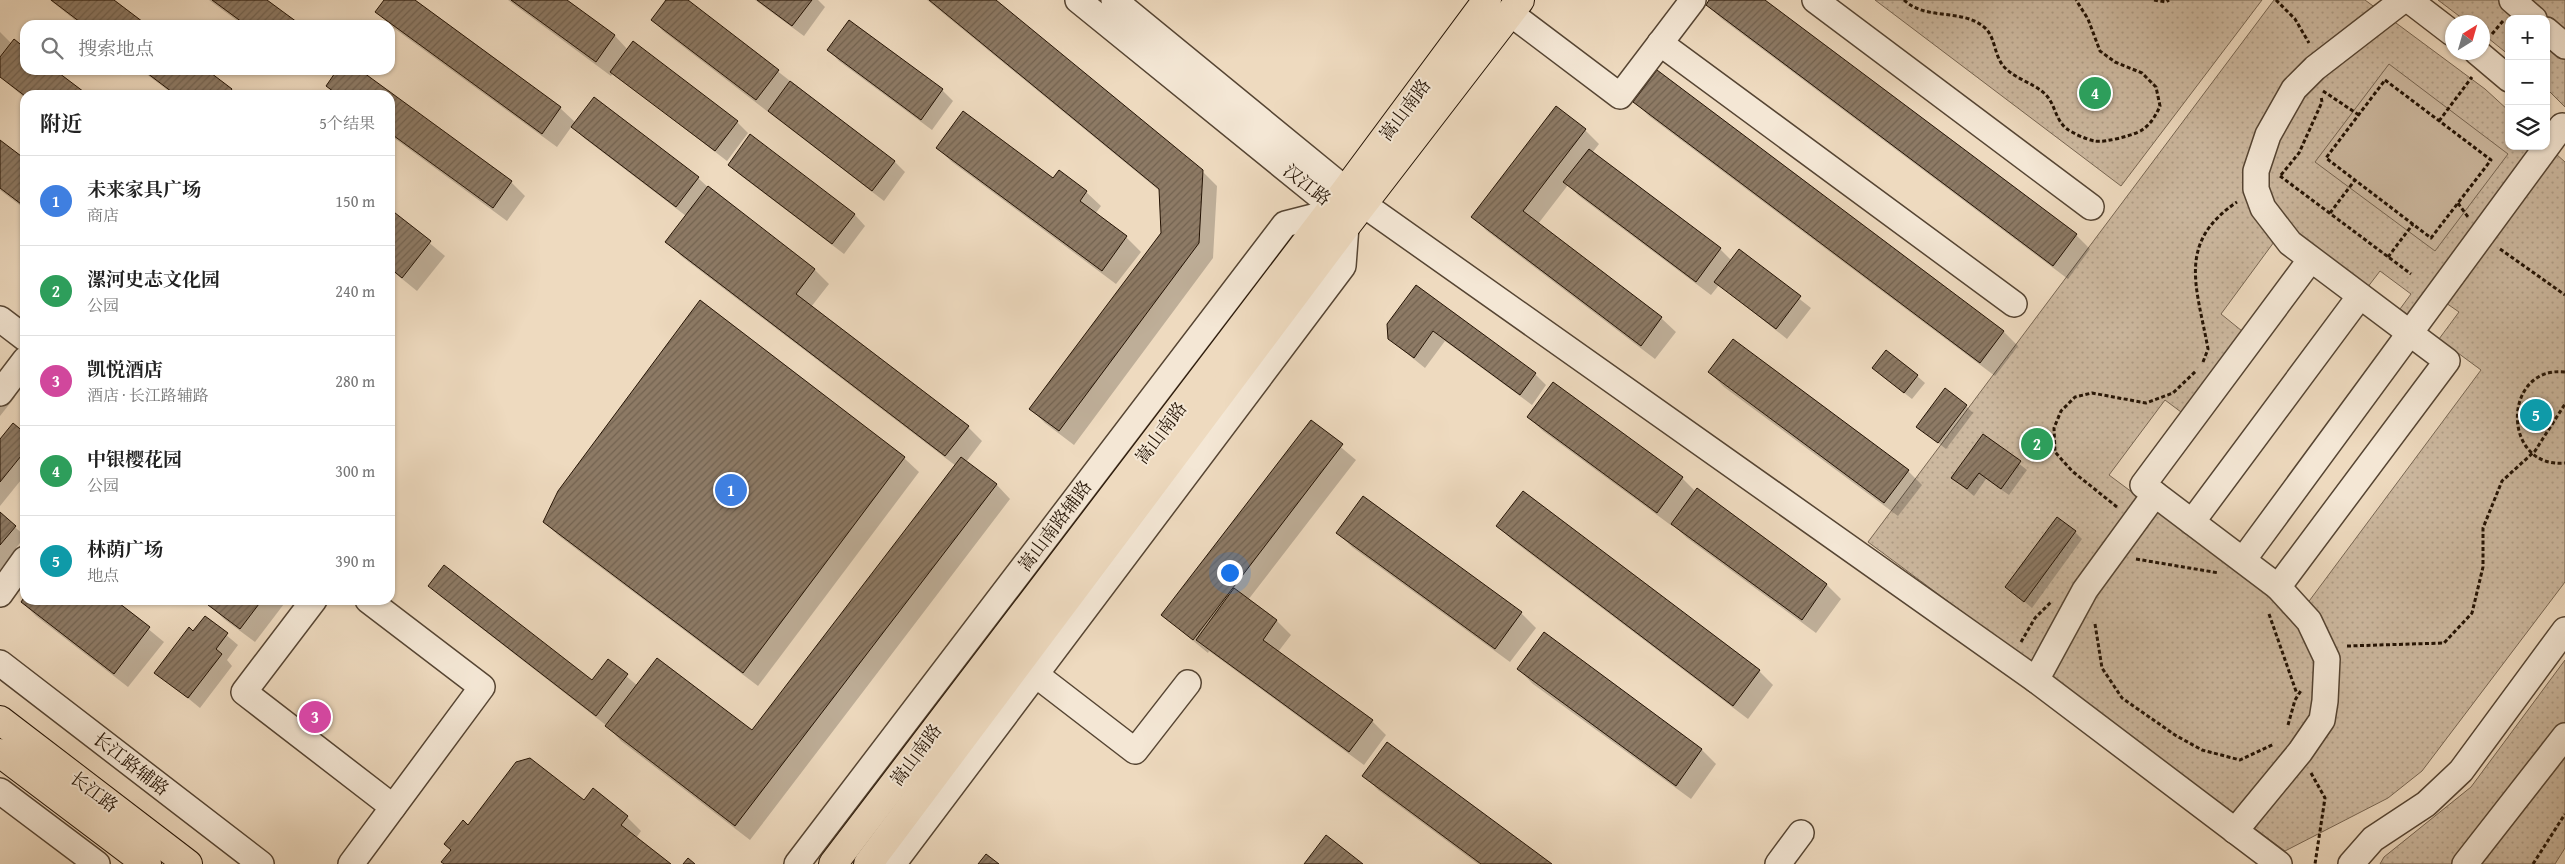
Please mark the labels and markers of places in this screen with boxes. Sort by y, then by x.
pin: 4 [2079,74,2111,112]
pin: 5 [2520,396,2552,434]
pin: 2 [2021,425,2053,463]
pin: 1 [715,471,747,509]
pin: 3 [299,698,331,736]

